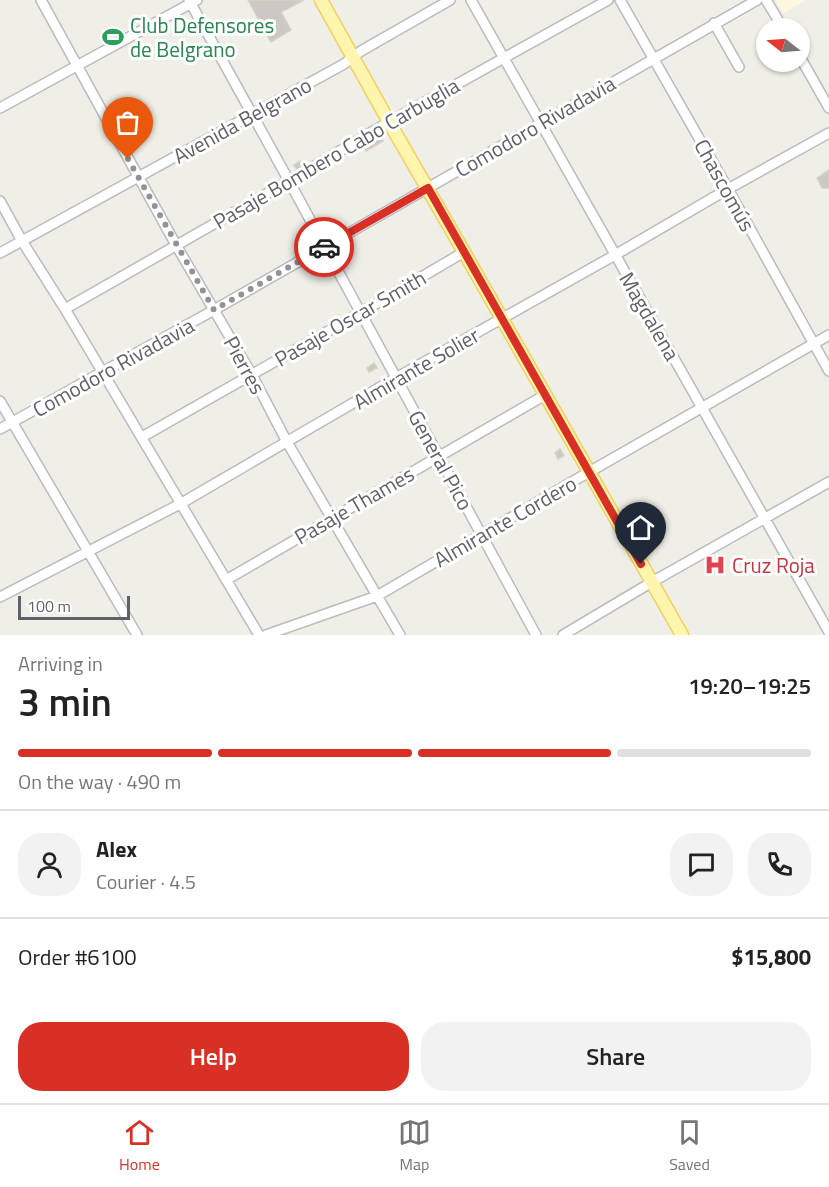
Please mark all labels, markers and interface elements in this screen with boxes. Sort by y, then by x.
place label: Club Defensores de Belgrano [130,9,274,65]
north arrow [756,18,810,72]
map controls [756,18,810,72]
sports icon: Club Defensores de Belgrano [101,25,125,49]
street label: Comodoro Rivadavia [449,67,622,185]
street label: Avenida Belgrano [167,69,317,171]
street label: Pasaje Bombero Cabo Carbuglia [207,69,466,237]
pin [102,97,153,159]
icon: bag [111,106,144,139]
street label: Chascomús [686,133,764,237]
courier [294,217,354,277]
icon: car [308,231,341,264]
street label: Pasaje Oscar Smith [268,262,432,374]
street label: Magdalena [612,266,689,367]
street label: Comodoro Rivadavia [26,309,200,425]
street label: Almirante Solier [347,319,485,417]
street label: Pierres [216,330,274,400]
street label: General Pico [400,404,482,516]
street label: Pasaje Thames [288,458,420,552]
street label: Almirante Cordero [428,467,582,575]
pin [615,502,666,564]
icon: home [624,511,657,544]
place label: Cruz Roja [732,549,815,581]
hospital icon: Cruz Roja [703,553,727,577]
scale bar [18,593,130,620]
text: 100 m [27,594,71,618]
text: Arriving in [18,648,103,679]
text: 19:20–19:25 [688,669,811,703]
text: 3 min [18,672,112,731]
text: On the way · 490 m [18,766,181,797]
text: Alex [96,832,137,866]
button: person [18,833,81,896]
button: chat [670,833,733,896]
button: phone [748,833,811,896]
text: Courier · 4.5 [96,866,196,897]
text: Order #6100 [18,940,137,974]
text: $15,800 [731,940,811,974]
button: Help [18,1022,409,1091]
button: Share [421,1022,811,1091]
tab: Home [119,1116,160,1176]
tab: Map [398,1116,431,1176]
tab: Saved [669,1116,710,1176]

